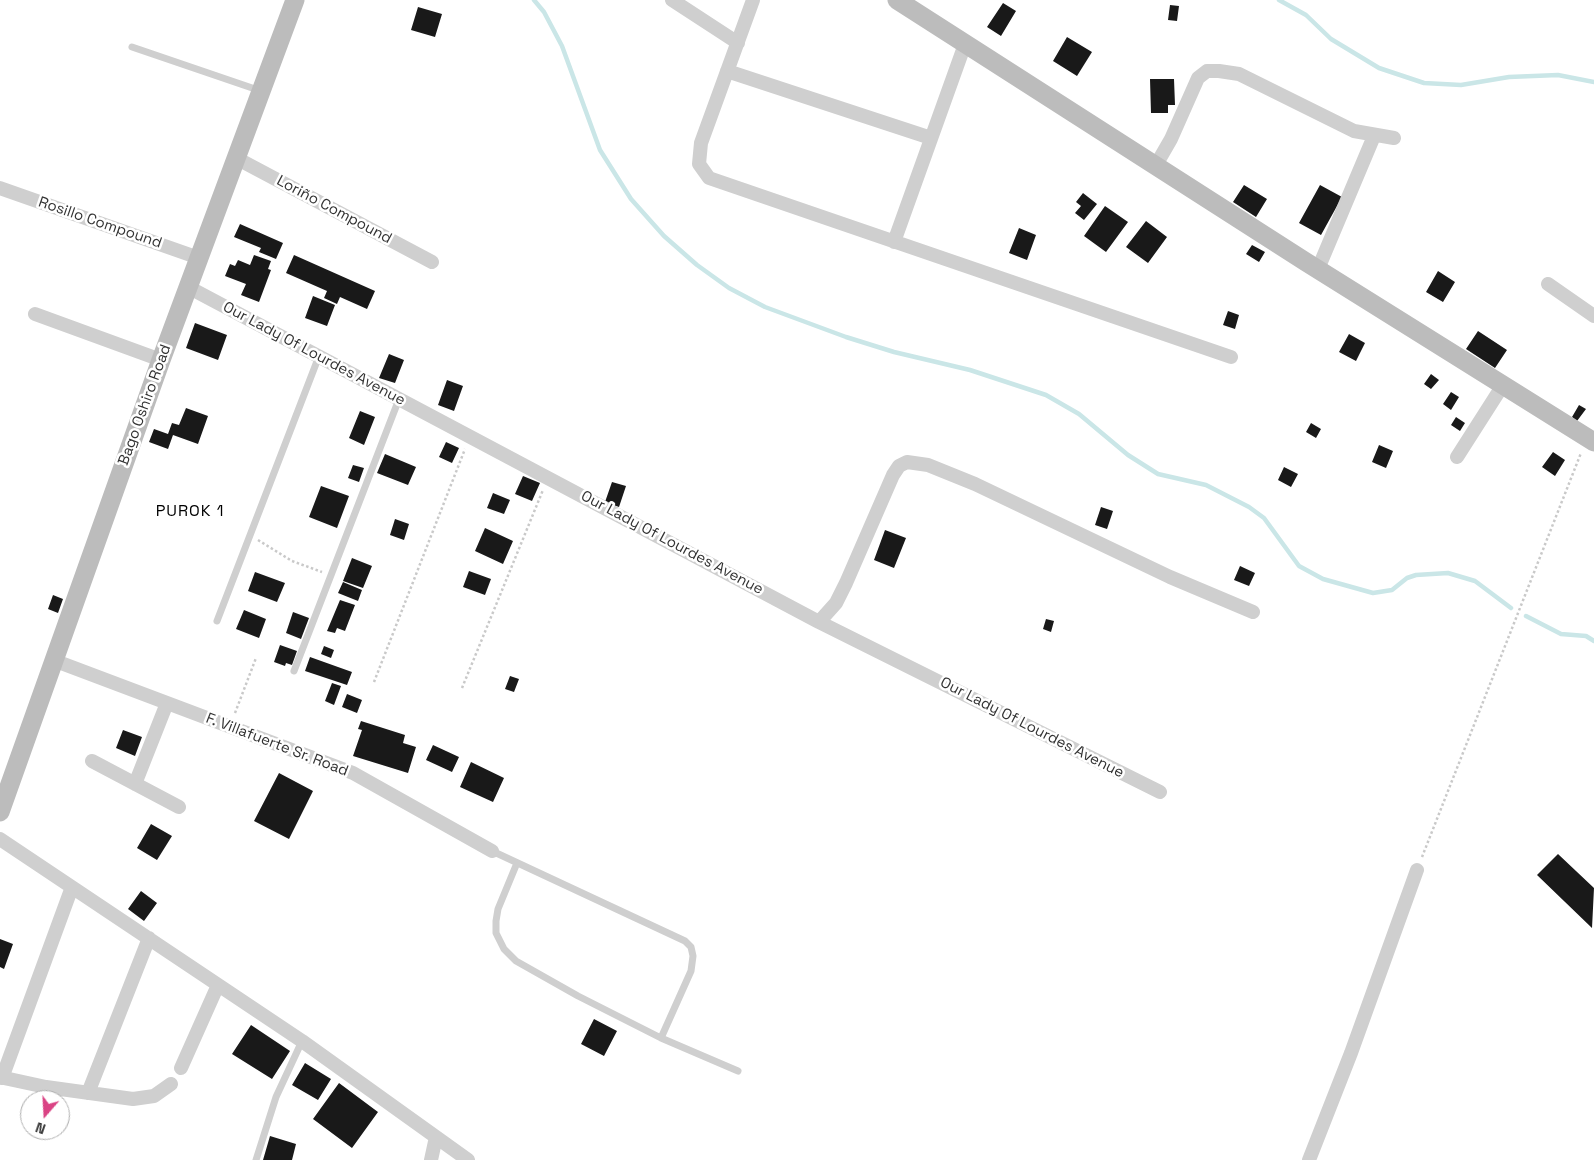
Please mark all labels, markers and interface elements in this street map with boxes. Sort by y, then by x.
street label: Loriño Compound [273,172,395,248]
street label: Rosillo Compound [36,193,164,253]
street label: Our Lady Of Lourdes Avenue [220,298,408,410]
street label: Bago Oshiro Road [115,342,175,468]
street label: Our Lady Of Lourdes Avenue [578,487,766,599]
district label: PUROK 1 [155,502,225,522]
street label: Our Lady Of Lourdes Avenue [937,674,1127,782]
street label: F. Villafuerte Sr. Road [203,710,351,780]
north arrow [20,1090,70,1140]
text: N [33,1118,48,1138]

